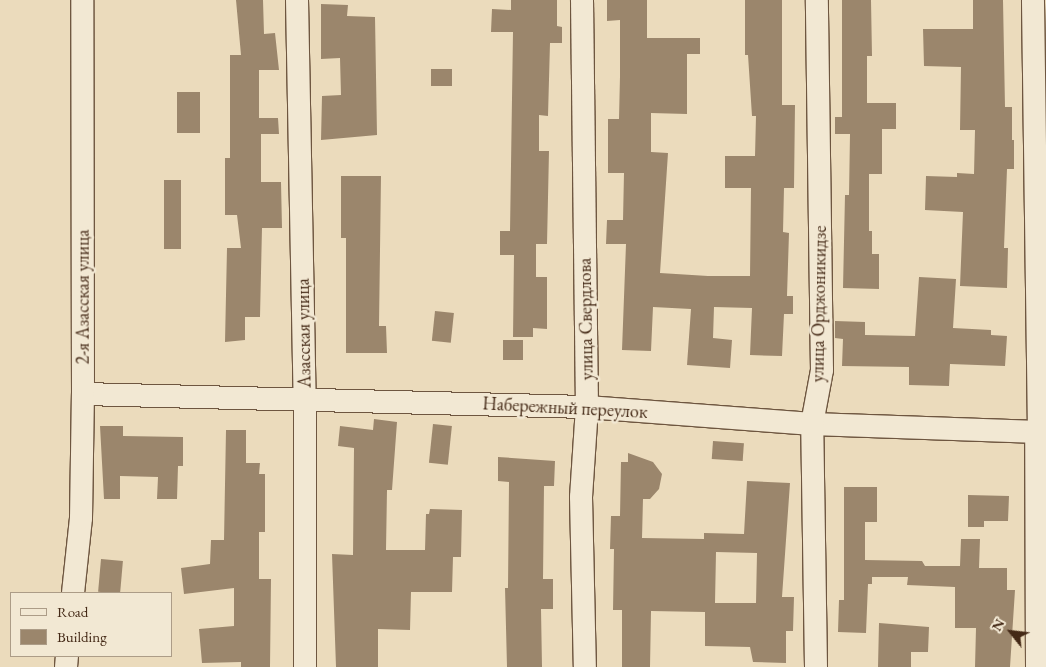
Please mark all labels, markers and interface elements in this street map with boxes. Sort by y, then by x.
street label: улица Орджоникидзе [807,225,831,383]
street label: 2-я Азасская улица [72,230,94,364]
street label: улица Свердлова [574,258,598,380]
street label: Азасская улица [292,278,316,388]
street label: Набережный переулок [482,393,648,423]
legend [10,592,172,657]
text: Road [57,602,88,621]
north arrow [986,607,1036,657]
text: N [987,615,1008,634]
text: Building [57,627,107,646]

